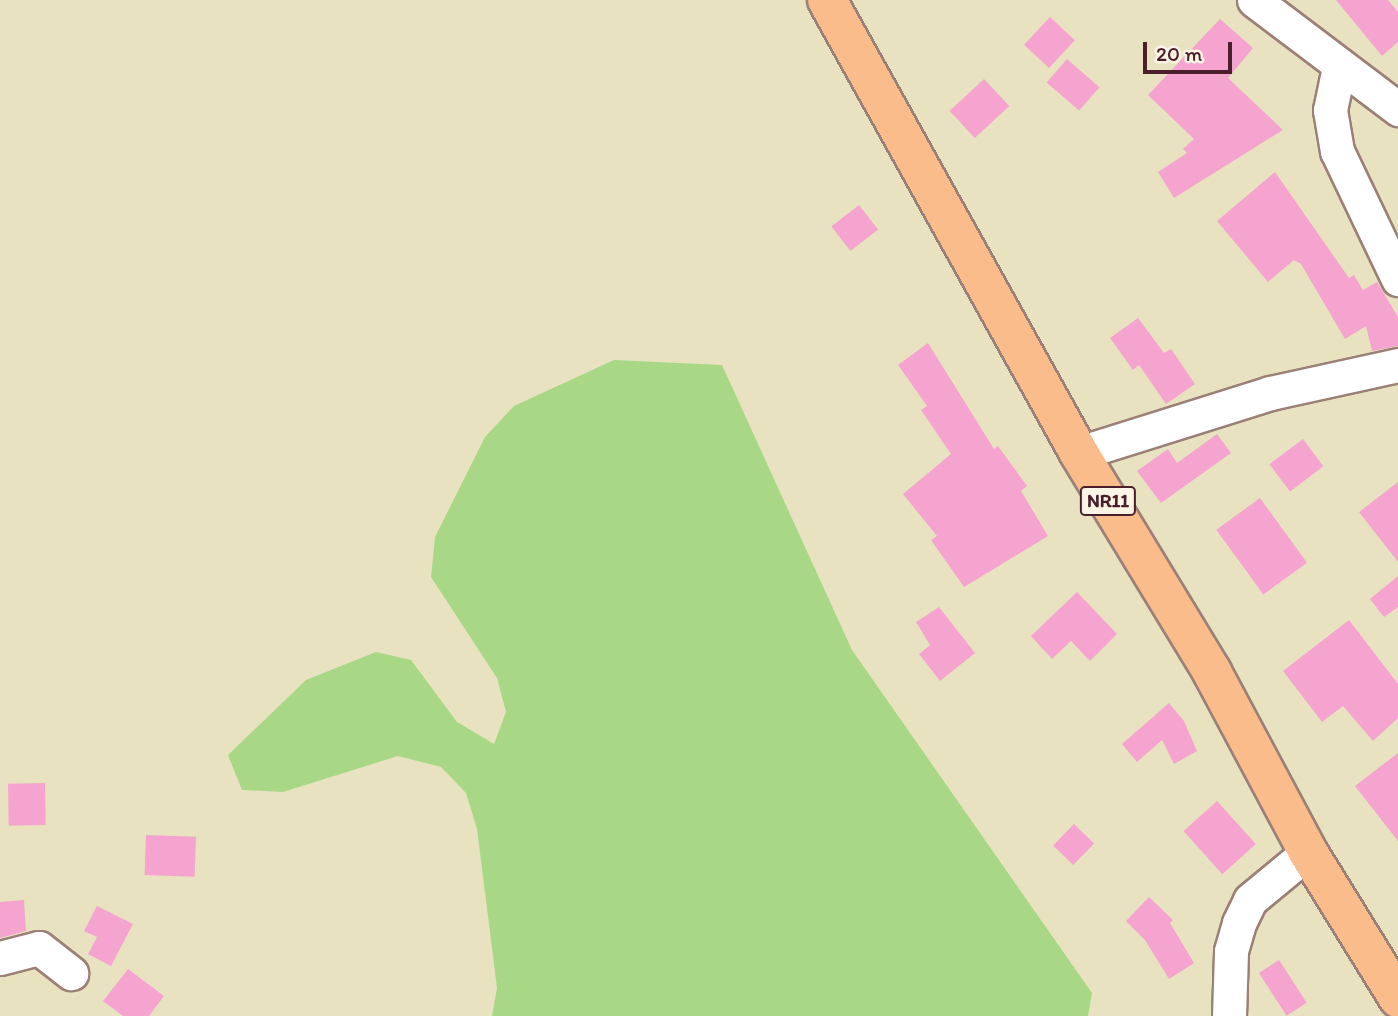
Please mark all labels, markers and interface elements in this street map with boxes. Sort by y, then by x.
scale bar [1146,28,1235,72]
text: 20 m [1156,41,1202,66]
road number: NR11 [1078,486,1138,516]

